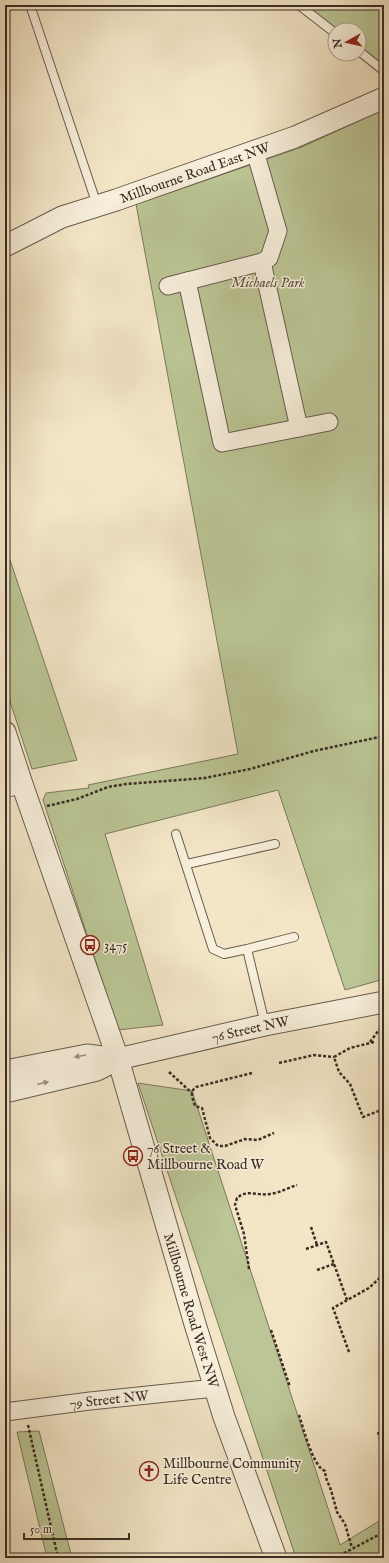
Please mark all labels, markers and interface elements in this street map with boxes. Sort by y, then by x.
north arrow [327,22,367,62]
text: N [330,37,346,50]
street label: Millbourne Road East NW [118,138,273,208]
park label: Michaels Park [231,274,305,292]
bus stop icon: 3475 [79,934,101,956]
place label: 3475 [104,937,127,955]
street label: 76 Street NW [210,1012,291,1047]
one-way arrow [73,1054,86,1060]
one-way arrow [37,1080,49,1086]
place label: 76 Street & Millbourne Road W [147,1140,265,1174]
bus stop icon: 76 Street & Millbourne Road W [122,1145,144,1167]
street label: Millbourne Road West NW [159,1231,223,1391]
street label: 79 Street NW [69,1387,150,1414]
place label: Millbourne Community Life Centre [163,1455,301,1489]
church icon: Millbourne Community Life Centre [138,1460,160,1482]
scale bar [24,1515,129,1541]
text: 50 m [30,1522,52,1537]

